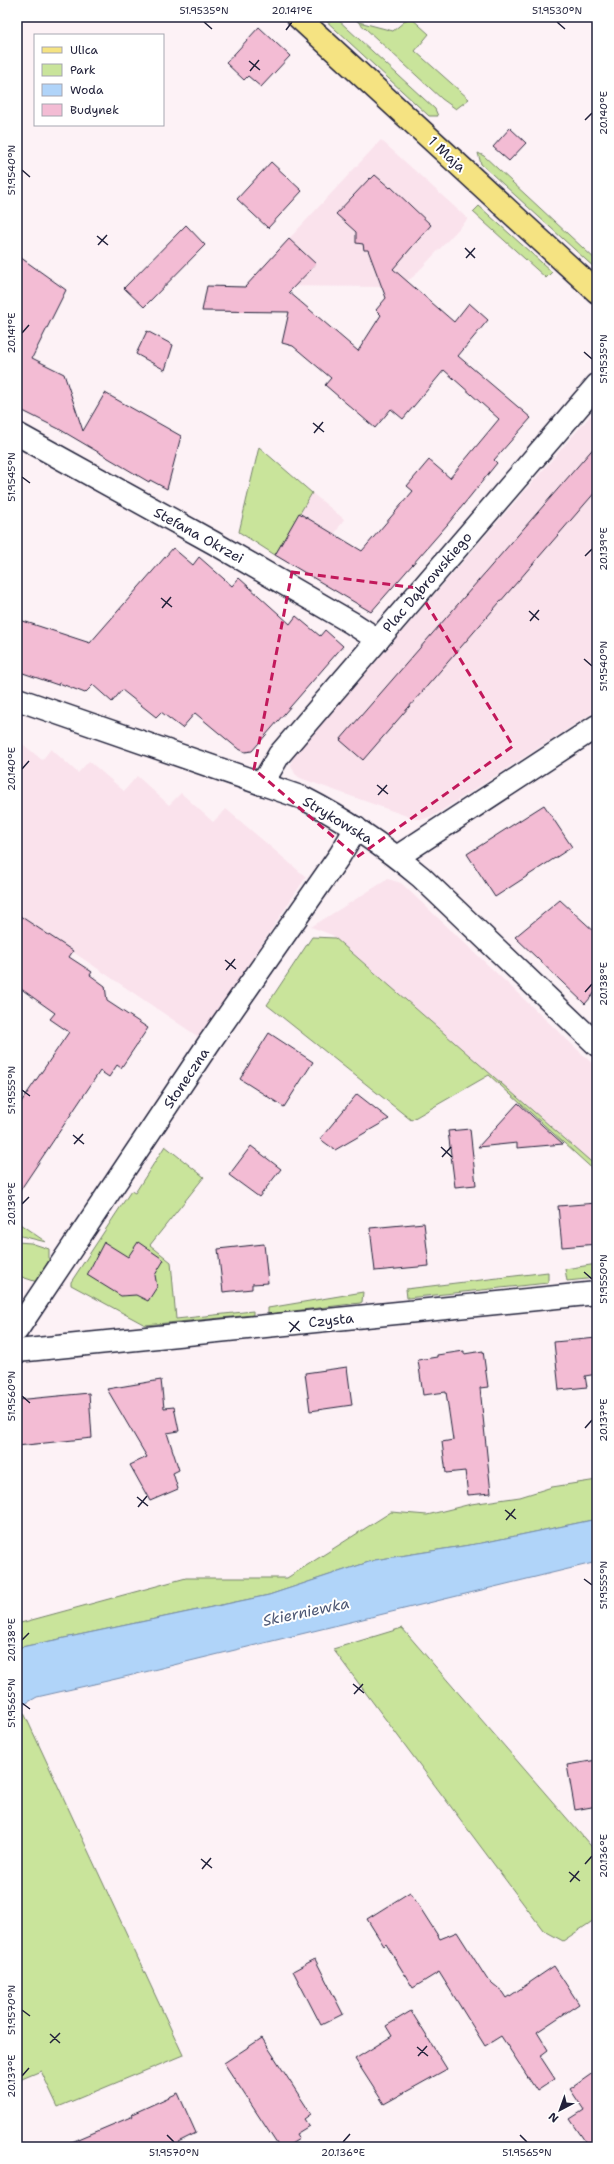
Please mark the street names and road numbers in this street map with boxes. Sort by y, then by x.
street label: 1 Maja [424,132,470,176]
street label: Stefana Okrzei [151,503,247,567]
street label: Plac Dąbrowskiego [378,528,476,636]
street label: Strykowska [300,792,377,848]
street label: Słoneczna [159,1044,213,1112]
street label: Czysta [307,1309,355,1331]

